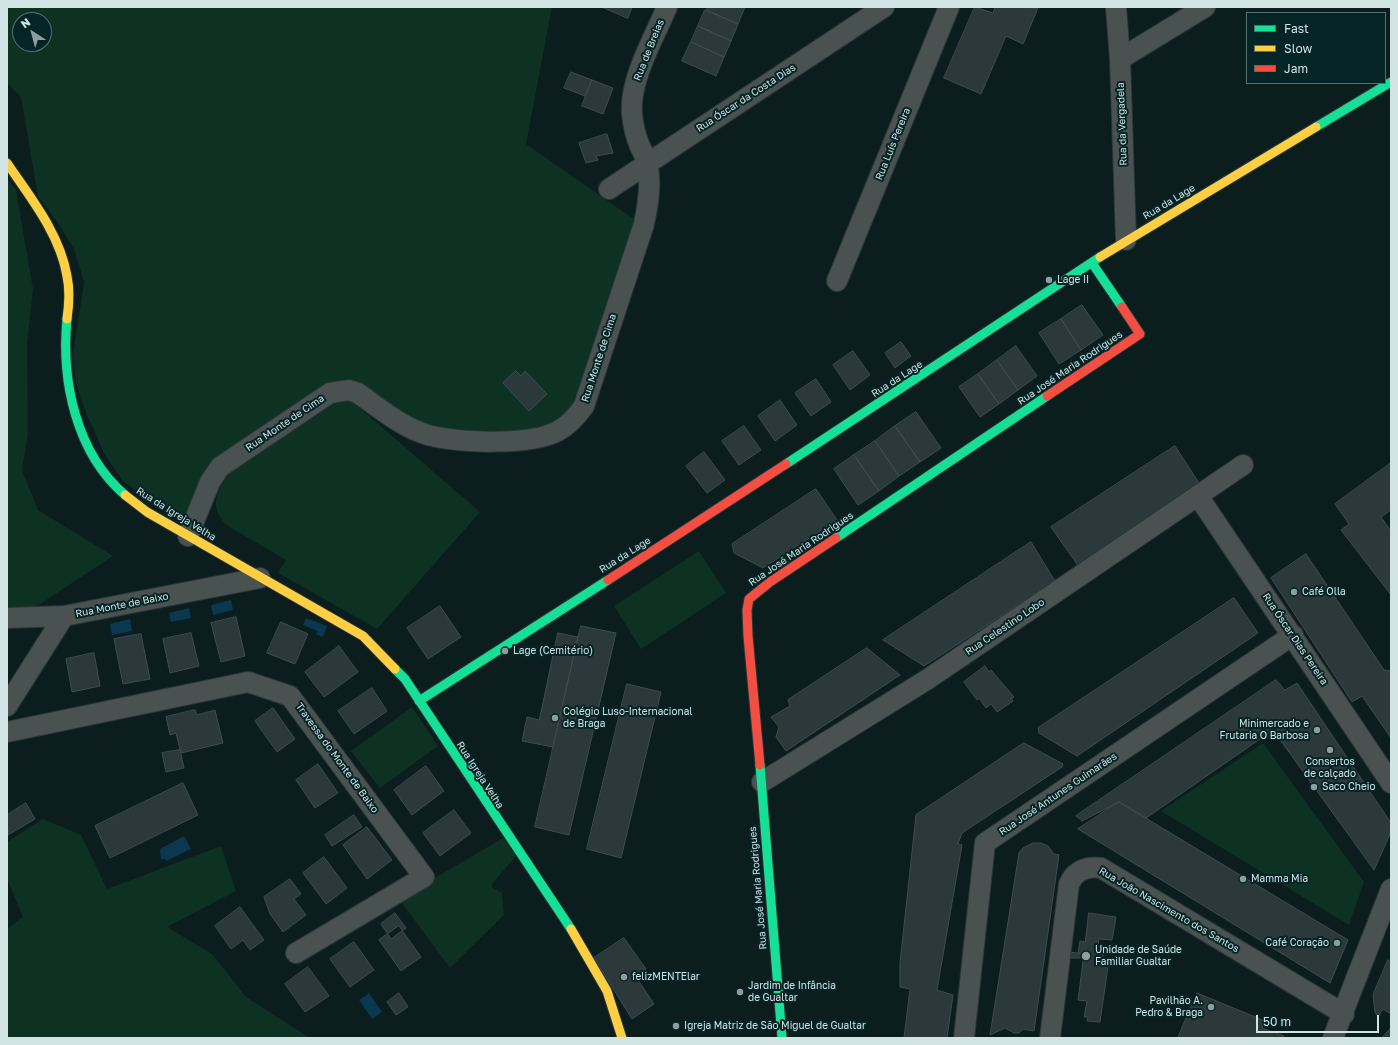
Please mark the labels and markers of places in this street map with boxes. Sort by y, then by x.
place label: Lage II [1057,274,1089,286]
marker: Lage II [1044,275,1054,285]
place label: Café Olla [1302,586,1346,598]
marker: Café Olla [1289,587,1299,597]
place label: Lage (Cemitério) [513,645,593,657]
marker: Lage (Cemitério) [500,646,510,656]
place label: Colégio Luso-Internacional de Braga [563,706,692,730]
marker: Colégio Luso-Internacional de Braga [550,713,560,723]
place label: Minimercado e Frutaria O Barbosa [1219,718,1309,742]
marker: Minimercado e Frutaria O Barbosa [1312,725,1322,735]
marker: Consertos de calçado [1325,745,1335,755]
place label: Consertos de calçado [1304,756,1356,780]
place label: Saco Cheio [1322,781,1375,793]
marker: Saco Cheio [1309,782,1319,792]
place label: Mamma Mia [1251,873,1308,885]
marker: Mamma Mia [1238,874,1248,884]
place label: Café Coração [1265,937,1329,949]
marker: Café Coração [1332,938,1342,948]
place label: Unidade de Saúde Familiar Gualtar [1095,944,1182,968]
marker: Unidade de Saúde Familiar Gualtar [1080,950,1092,962]
place label: felizMENTElar [632,971,700,983]
marker: felizMENTElar [619,972,629,982]
place label: Jardim de Infância de Gualtar [748,980,836,1004]
marker: Jardim de Infância de Gualtar [735,987,745,997]
place label: Pavilhão A. Pedro & Braga [1135,995,1203,1018]
marker: Pavilhão A. Pedro & Braga [1206,1002,1216,1012]
place label: Igreja Matriz de São Miguel de Gualtar [684,1020,866,1032]
marker: Igreja Matriz de São Miguel de Gualtar [671,1021,681,1031]

